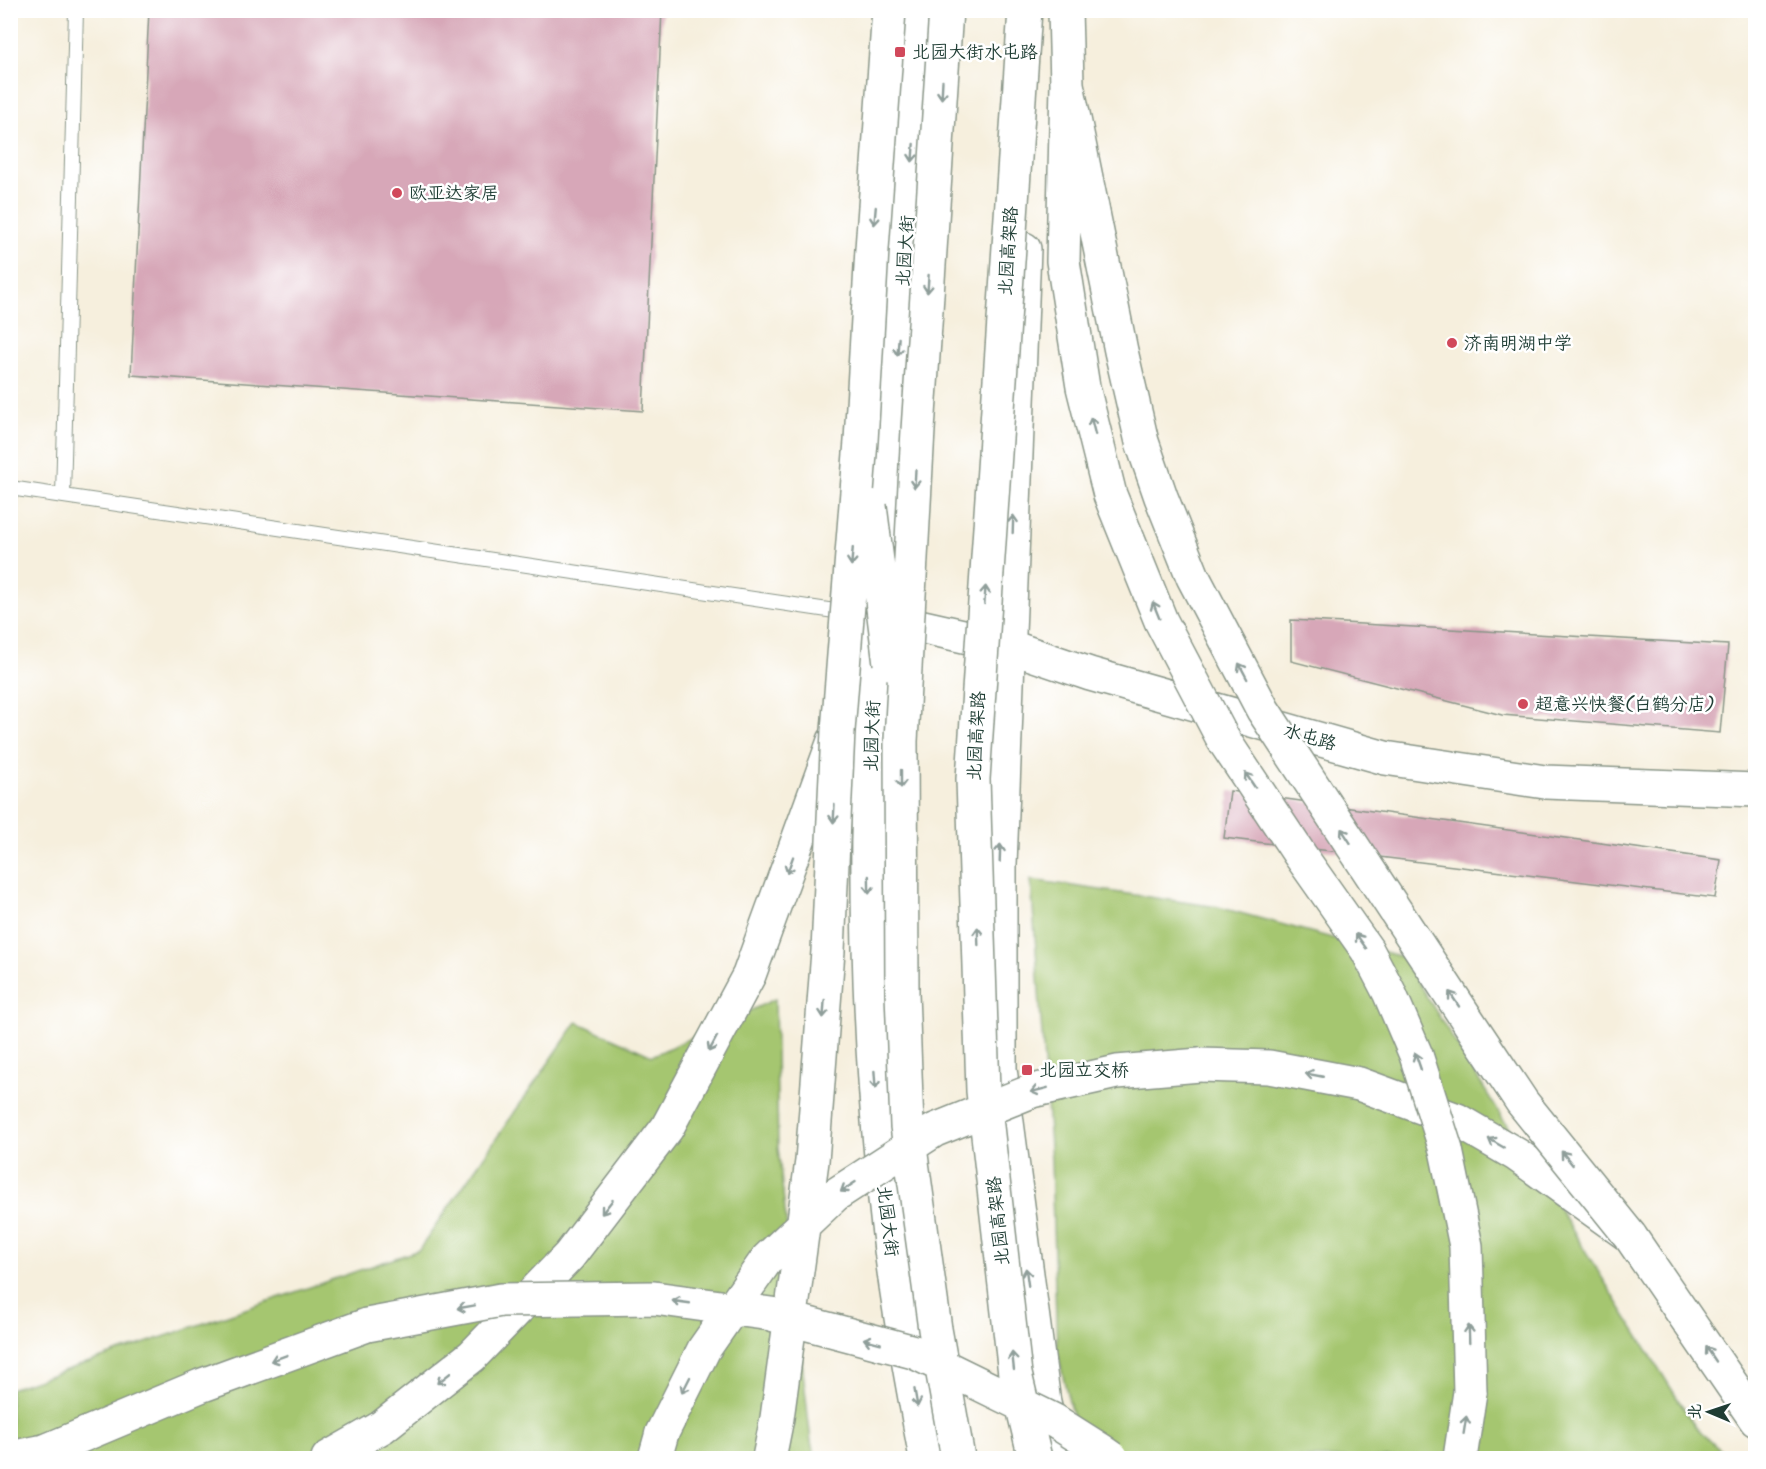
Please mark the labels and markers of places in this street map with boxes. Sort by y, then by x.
place label: 北园大街水屯路 [912,39,1038,68]
marker: 北园大街水屯路 [893,45,907,59]
place label: 欧亚达家居 [409,180,499,209]
marker: 欧亚达家居 [390,186,404,200]
place label: 济南明湖中学 [1464,330,1572,359]
marker: 济南明湖中学 [1445,336,1459,350]
place label: 超意兴快餐(白鹤分店) [1535,691,1715,720]
marker: 超意兴快餐(白鹤分店) [1516,697,1530,711]
place label: 北园立交桥 [1039,1057,1129,1086]
marker: 北园立交桥 [1020,1063,1034,1077]

